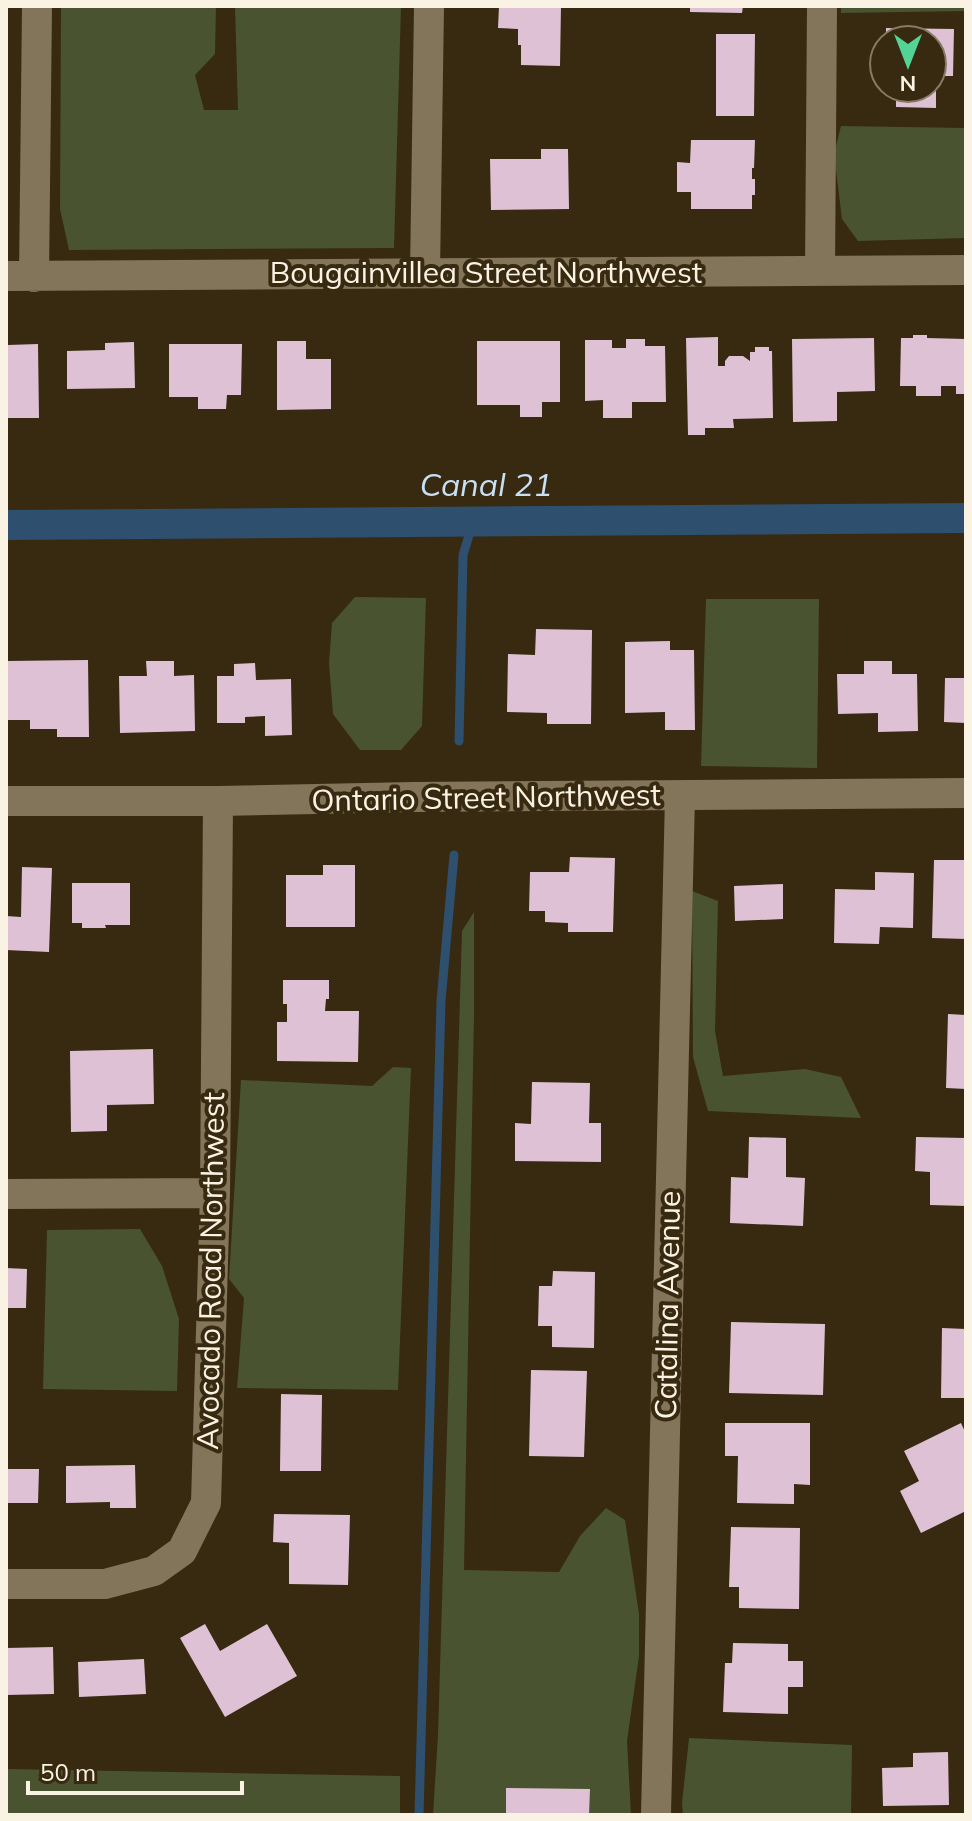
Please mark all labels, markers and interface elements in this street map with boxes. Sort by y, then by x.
north arrow [868,24,948,104]
text: N [900,70,916,98]
street label: Bougainvillea Street Northwest [270,253,702,291]
water label: Canal 21 [420,464,552,504]
street label: Ontario Street Northwest [311,775,661,819]
street label: Avocado Road Northwest [188,1092,232,1450]
street label: Catalina Avenue [646,1190,688,1420]
scale bar [28,1745,242,1795]
text: 50 m [40,1757,96,1787]

